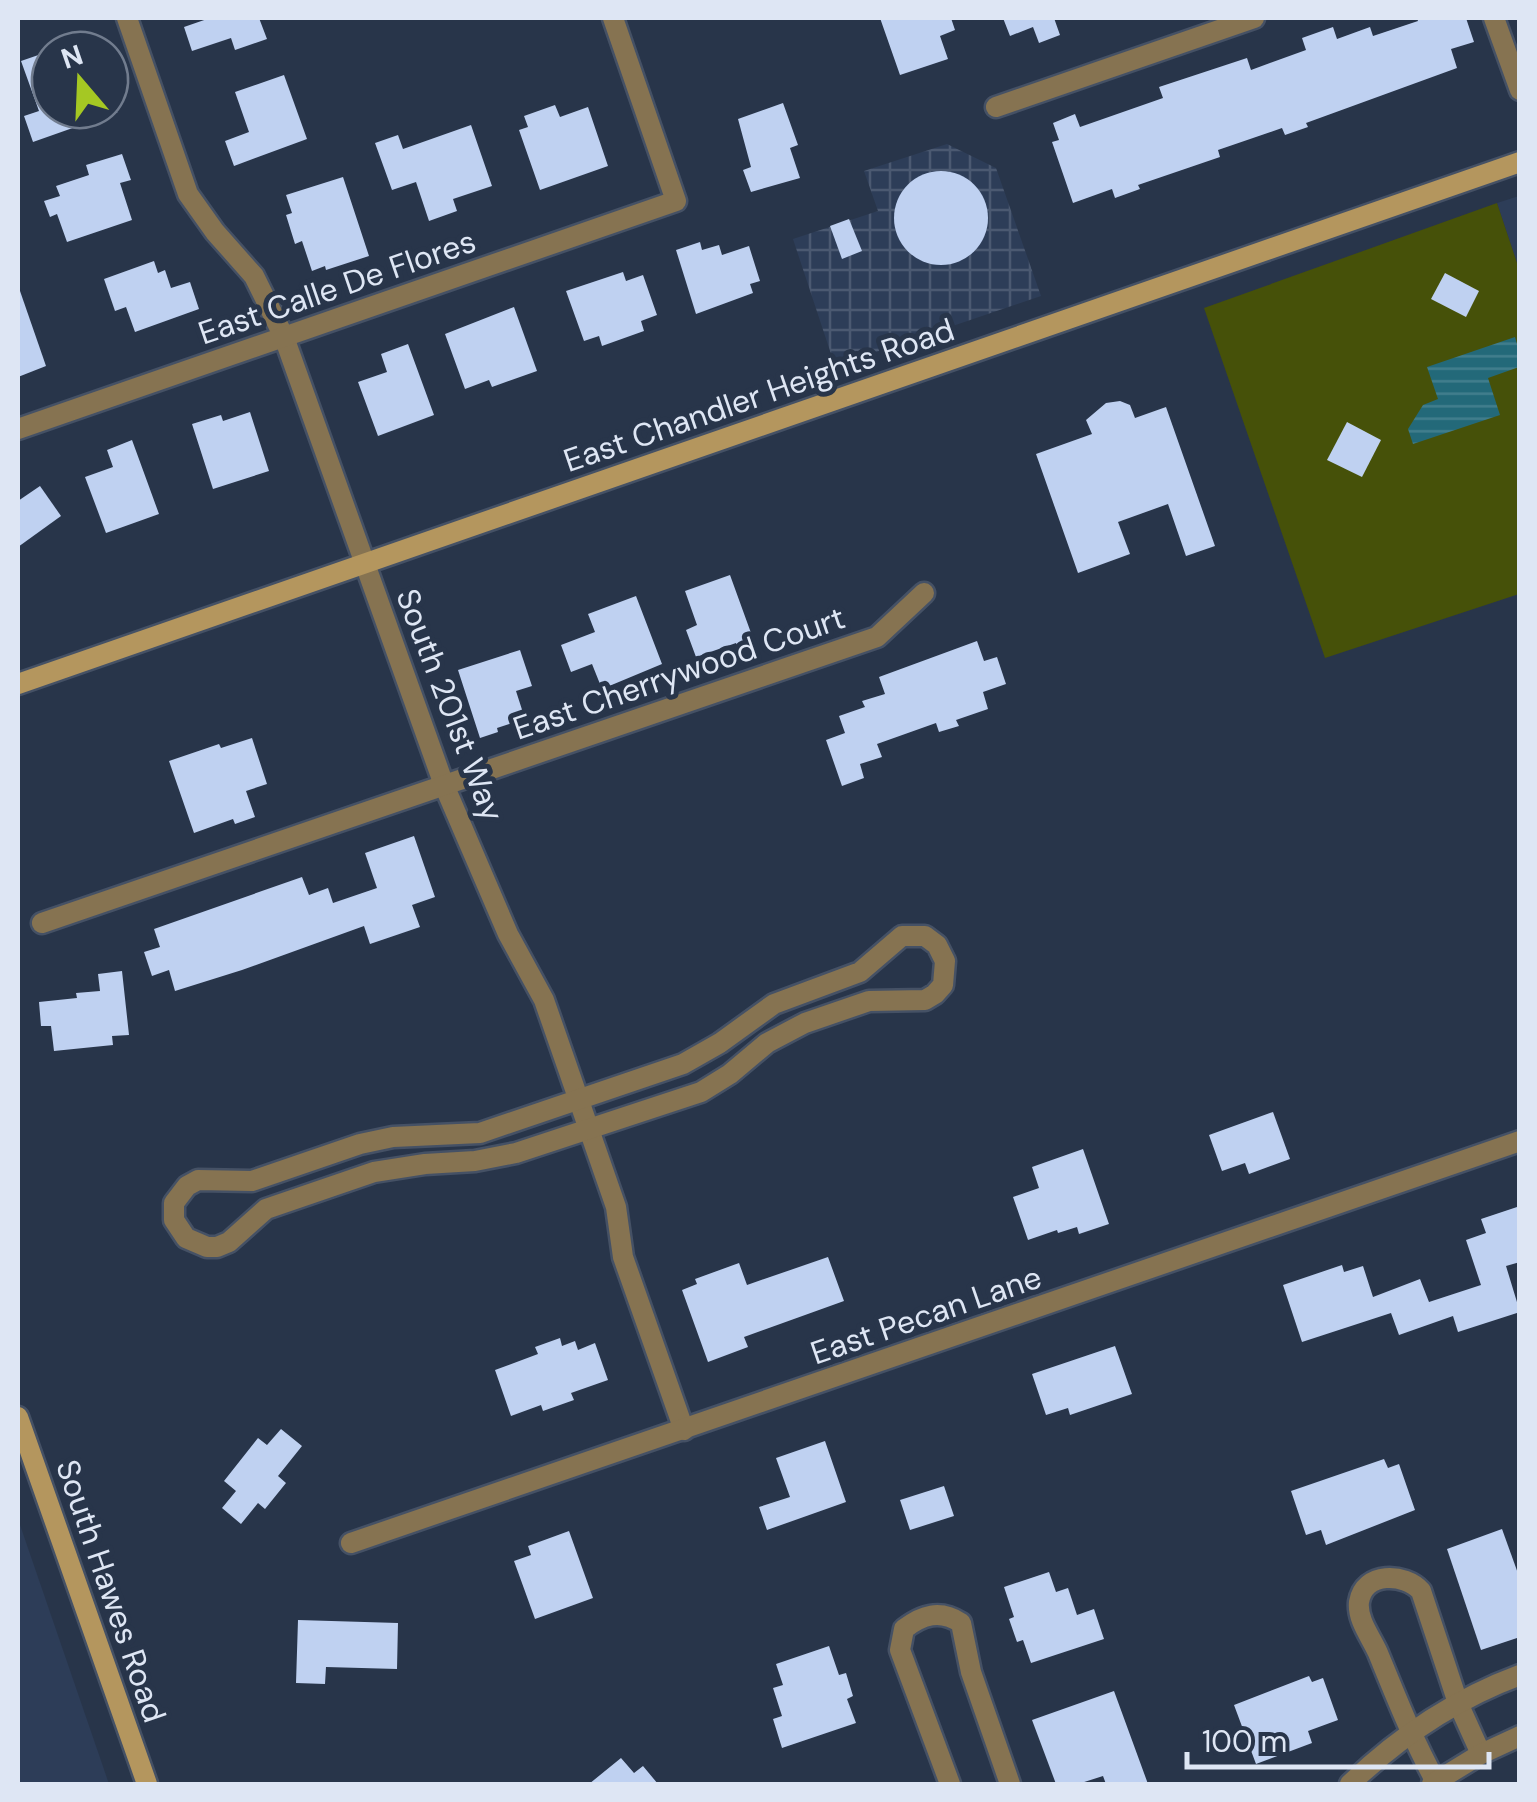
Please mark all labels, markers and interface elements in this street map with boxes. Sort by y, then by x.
north arrow [30,30,130,130]
text: N [56,36,88,78]
street label: East Calle De Flores [193,220,481,354]
street label: East Chandler Heights Road [558,308,960,482]
street label: South 201st Way [386,583,514,827]
street label: East Cherrywood Court [508,597,850,749]
street label: East Pecan Lane [805,1256,1047,1374]
street label: South Hawes Road [46,1454,176,1728]
scale bar [1187,1707,1490,1769]
text: 100 m [1202,1722,1287,1761]

